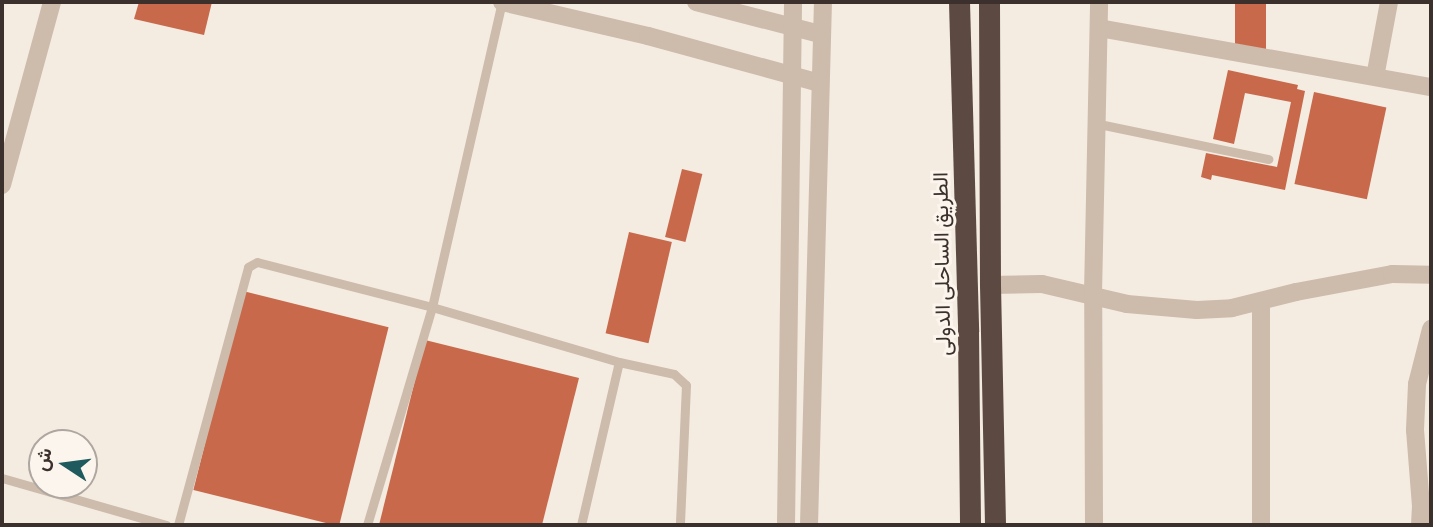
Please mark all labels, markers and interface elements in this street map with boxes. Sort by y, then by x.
street label: الطريق الساحلى الدولى [928,172,956,356]
north arrow [28,429,98,499]
text: ش [28,445,60,474]

